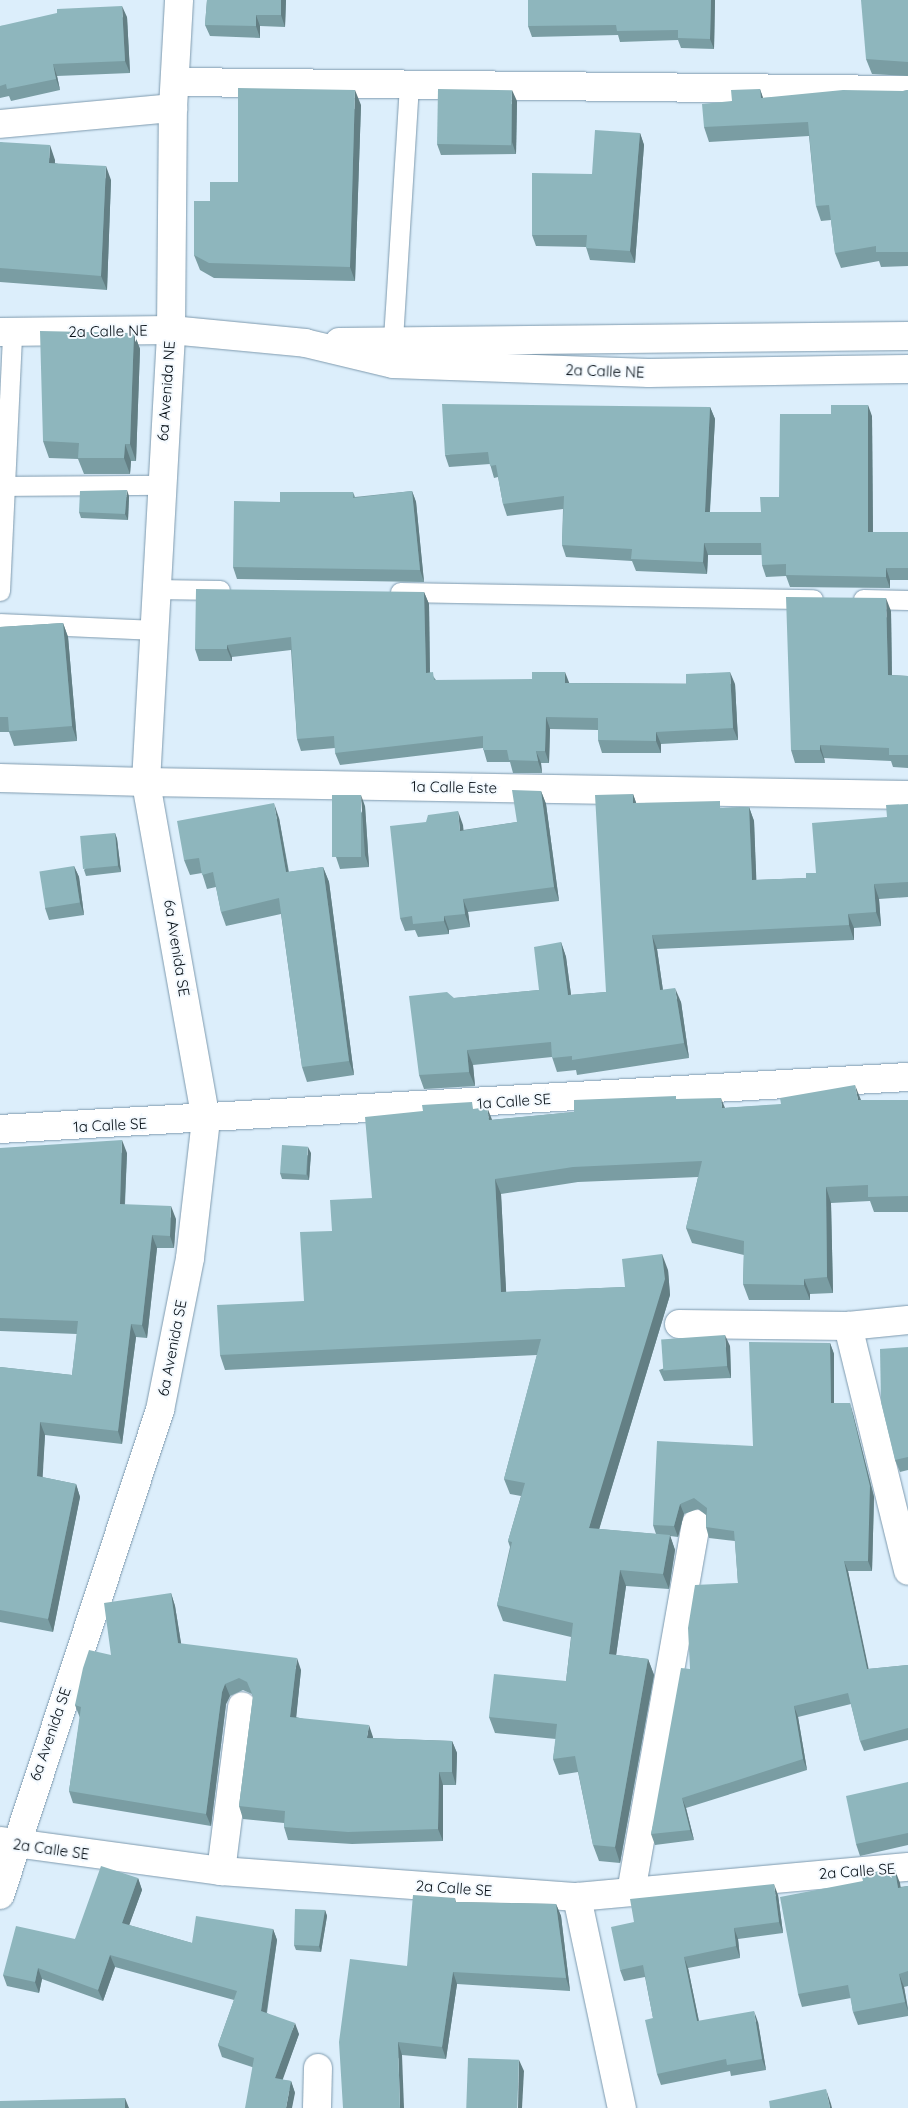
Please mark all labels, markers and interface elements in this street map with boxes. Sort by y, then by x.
street label: 2a Calle NE [68,321,148,341]
street label: 6a Avenida NE [154,340,178,442]
street label: 2a Calle NE [565,361,645,381]
street label: 1a Calle Este [411,777,497,797]
street label: 6a Avenida SE [160,898,194,998]
street label: 1a Calle SE [477,1089,551,1113]
street label: 1a Calle SE [73,1114,147,1136]
street label: 6a Avenida SE [154,1298,190,1398]
street label: 6a Avenida SE [26,1685,74,1783]
street label: 2a Calle SE [12,1835,90,1863]
street label: 2a Calle SE [818,1859,896,1883]
street label: 2a Calle SE [415,1876,493,1900]

